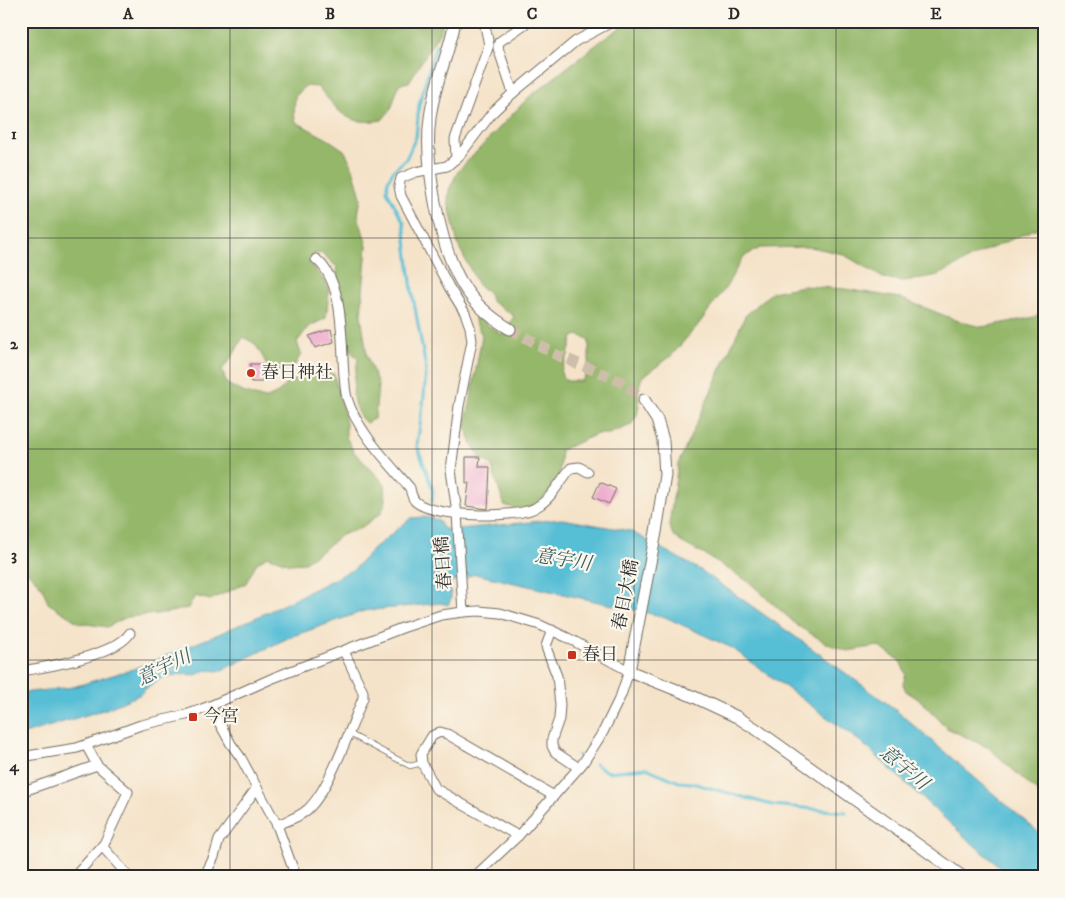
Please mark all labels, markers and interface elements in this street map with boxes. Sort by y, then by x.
text: A [122,4,134,24]
text: B [325,4,335,24]
text: C [527,4,537,24]
text: D [728,4,740,24]
text: E [930,4,942,24]
text: 1 [11,124,17,144]
text: 2 [10,334,19,354]
place label: 春日神社 [261,362,333,384]
marker: 春日神社 [245,367,257,379]
street label: 春日橋 [431,535,457,591]
water label: 意宇川 [533,544,595,576]
text: 3 [11,545,17,565]
street label: 春日大橋 [608,558,644,632]
water label: 意宇川 [133,644,196,691]
place label: 春日 [582,644,618,666]
marker: 春日 [566,649,578,661]
place label: 今宮 [203,706,239,728]
marker: 今宮 [187,711,199,723]
water label: 意宇川 [875,741,935,796]
text: 4 [8,756,19,776]

